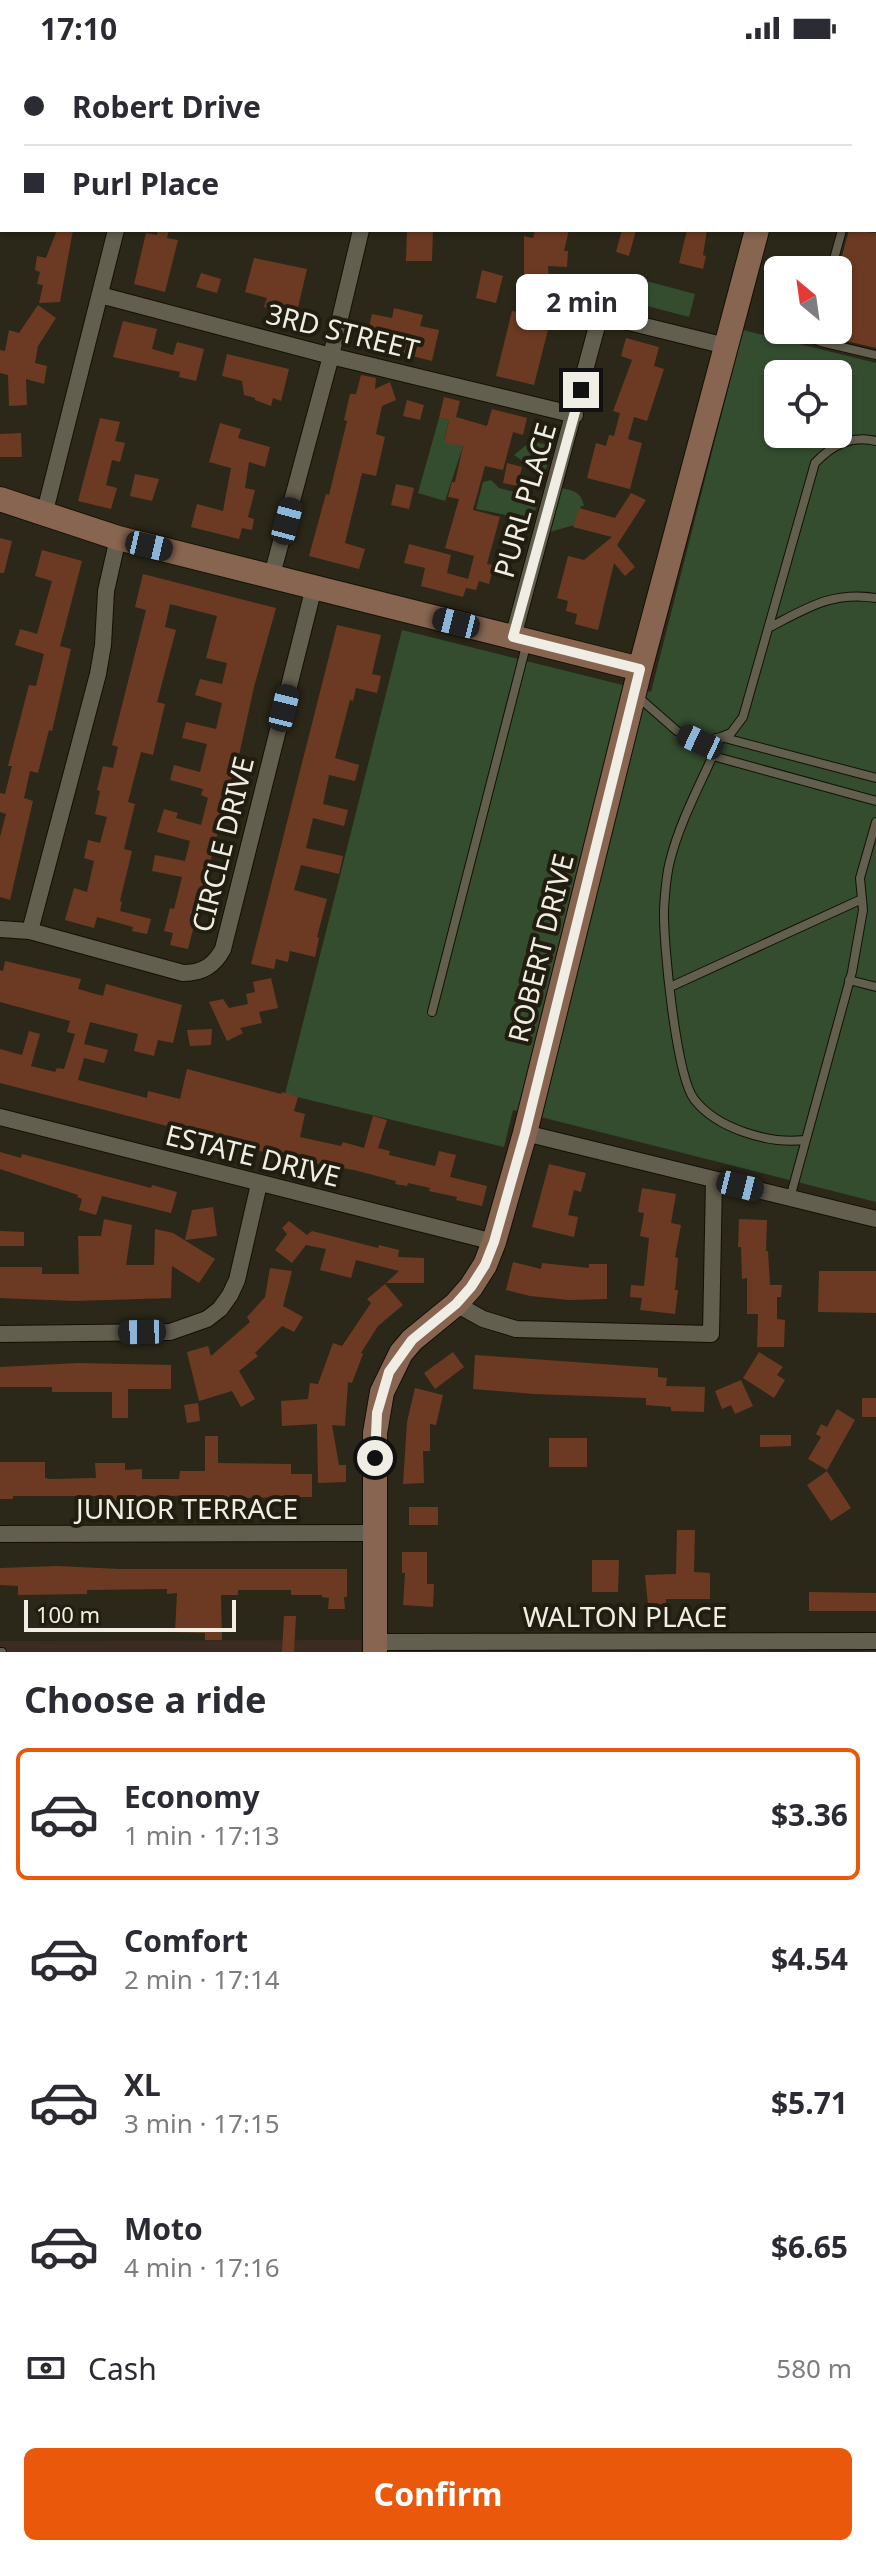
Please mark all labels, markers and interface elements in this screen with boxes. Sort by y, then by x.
text: 17:10 [40,8,117,49]
text: Robert Drive [72,86,261,127]
text: Purl Place [72,163,219,204]
north arrow [764,256,852,344]
map controls [764,256,852,448]
callout: 2 min [515,274,647,330]
text: 2 min [546,284,618,320]
street label: 3RD STREET [263,294,424,368]
button: locate [764,360,852,448]
route end [563,372,599,408]
street label: PURL PLACE [484,418,564,582]
car [269,495,305,547]
car [123,529,175,563]
car [430,606,482,640]
car [267,682,301,734]
car [673,721,727,763]
street label: CIRCLE DRIVE [182,752,262,936]
street label: ROBERT DRIVE [498,850,582,1046]
street label: ESTATE DRIVE [162,1115,344,1195]
car [714,1169,766,1203]
car [118,1320,166,1344]
route start [357,1440,393,1476]
street label: JUNIOR TERRACE [73,1489,298,1527]
scale bar [24,1596,236,1632]
street label: WALTON PLACE [523,1597,727,1635]
text: 100 m [36,1599,100,1629]
text: Choose a ride [24,1675,266,1724]
text: Economy [124,1776,260,1817]
icon: car [28,1778,100,1850]
text: $3.36 [771,1794,848,1835]
text: 1 min · 17:13 [124,1817,280,1853]
text: Comfort [124,1920,248,1961]
icon: car [28,1922,100,1994]
text: $4.54 [771,1938,848,1979]
text: 2 min · 17:14 [124,1961,280,1997]
text: XL [124,2064,161,2105]
icon: car [28,2066,100,2138]
text: $5.71 [771,2082,848,2123]
text: 3 min · 17:15 [124,2105,280,2141]
text: Moto [124,2208,203,2249]
icon: car [28,2210,100,2282]
text: $6.65 [771,2226,848,2267]
text: 4 min · 17:16 [124,2249,280,2285]
icon: cash [24,2346,68,2390]
text: Cash [88,2348,157,2389]
text: 580 m [776,2350,852,2386]
button: Confirm [24,2448,852,2540]

